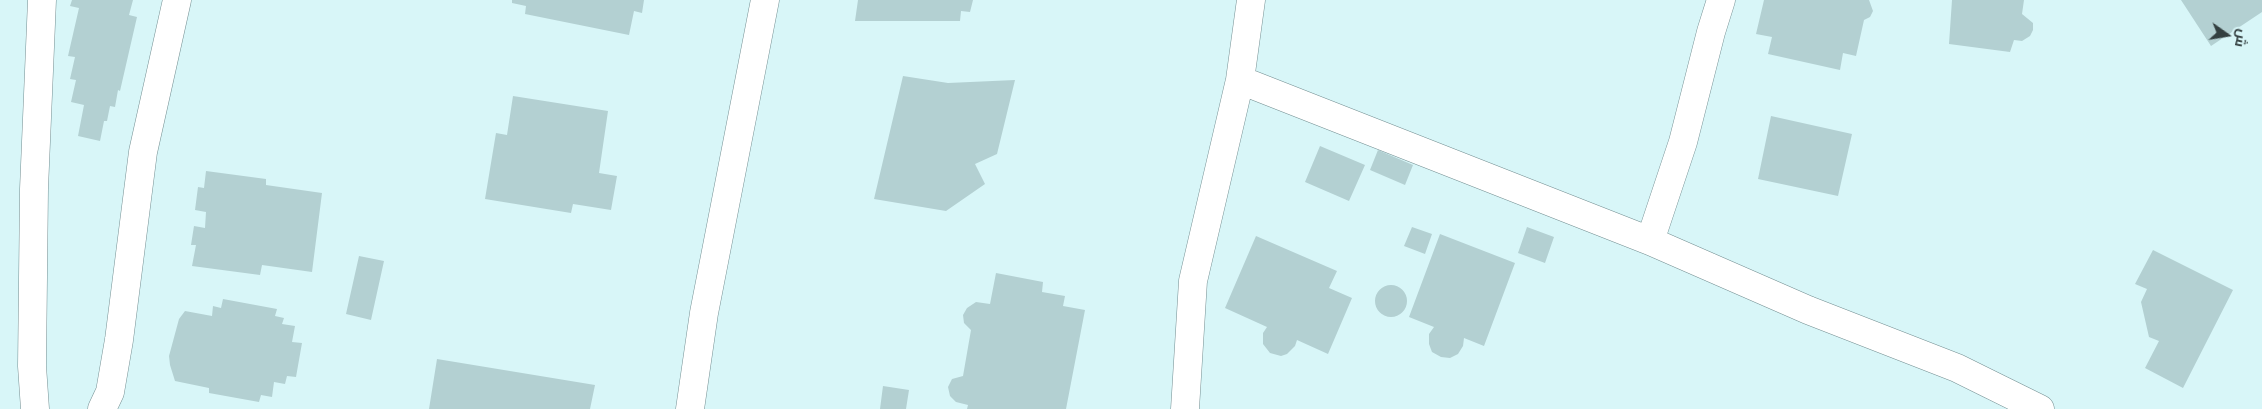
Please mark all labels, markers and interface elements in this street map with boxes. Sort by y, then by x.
north arrow [2202,10,2252,60]
text: ش [2231,28,2252,49]

